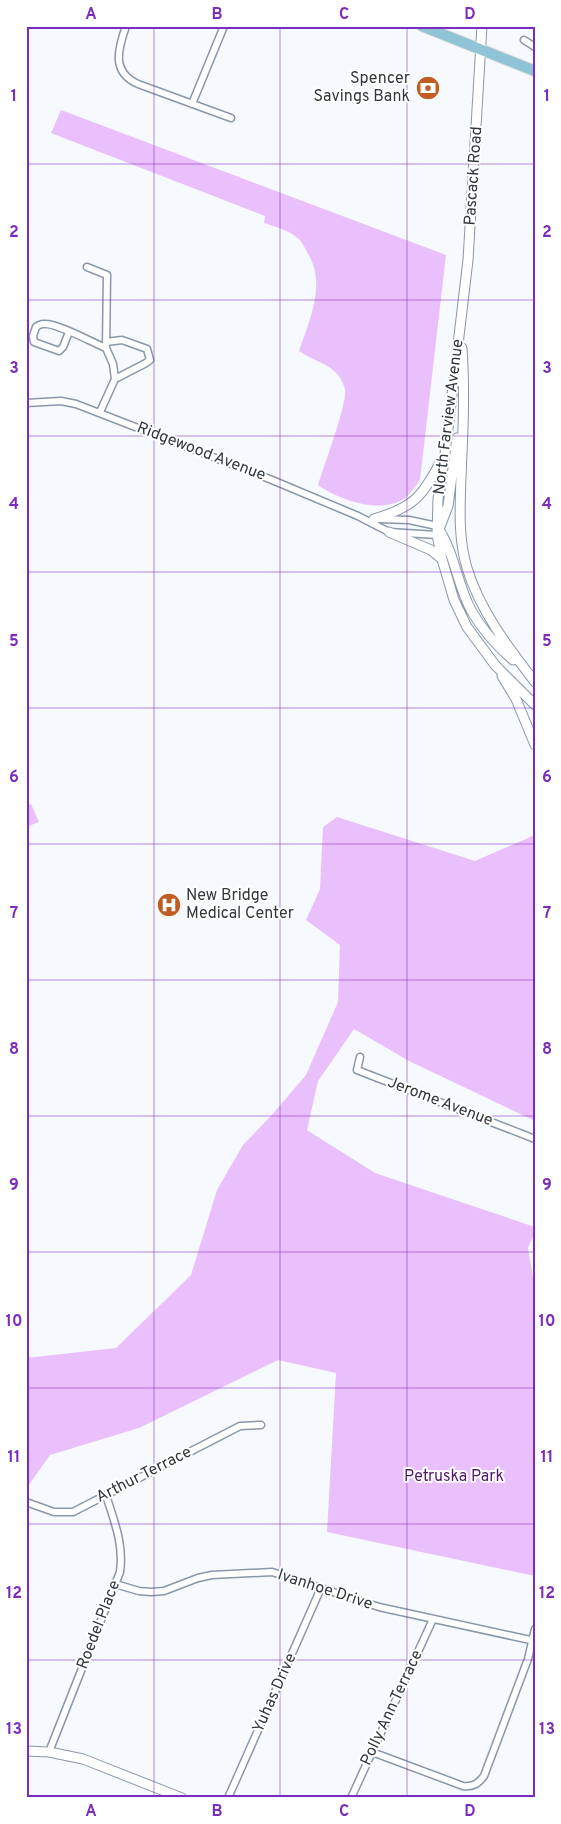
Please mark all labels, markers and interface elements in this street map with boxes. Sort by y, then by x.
text: A [85,5,97,25]
text: B [211,5,223,25]
text: C [339,5,349,25]
text: D [464,5,476,25]
place label: Spencer Savings Bank [313,69,410,107]
bank icon: Spencer Savings Bank [415,75,441,101]
text: 1 [11,87,17,107]
text: 1 [544,87,550,107]
street label: Pascack Road [461,126,487,226]
text: 2 [9,223,19,243]
text: 2 [542,223,552,243]
street label: North Farview Avenue [430,338,468,496]
text: 3 [9,359,19,379]
text: 3 [542,359,552,379]
street label: Ridgewood Avenue [134,418,268,486]
text: 4 [9,495,19,515]
text: 4 [542,495,552,515]
text: 5 [9,632,19,652]
text: 5 [542,632,552,652]
text: 6 [9,768,19,788]
text: 6 [542,768,552,788]
place label: New Bridge Medical Center [186,886,294,924]
hospital icon: New Bridge Medical Center [156,892,182,918]
text: 7 [10,904,18,924]
text: 7 [543,904,551,924]
text: 8 [9,1040,19,1060]
text: 8 [542,1040,552,1060]
street label: Jerome Avenue [385,1073,495,1131]
text: 9 [9,1176,19,1196]
text: 9 [542,1176,552,1196]
text: 10 [6,1312,22,1332]
text: 10 [539,1312,555,1332]
street label: Arthur Terrace [93,1442,195,1508]
text: 11 [8,1448,20,1468]
text: 11 [541,1448,553,1468]
park label: Petruska Park [404,1467,504,1487]
street label: Ivanhoe Drive [275,1565,375,1615]
street label: Roedel Place [73,1578,125,1672]
text: 12 [6,1584,22,1604]
text: 12 [539,1584,555,1604]
street label: Polly Ann Terrace [356,1647,428,1769]
street label: Yuhas Drive [249,1650,301,1736]
text: 13 [6,1720,22,1740]
text: 13 [539,1720,555,1740]
text: A [85,1802,97,1822]
text: B [211,1802,223,1822]
text: C [339,1802,349,1822]
text: D [464,1802,476,1822]

